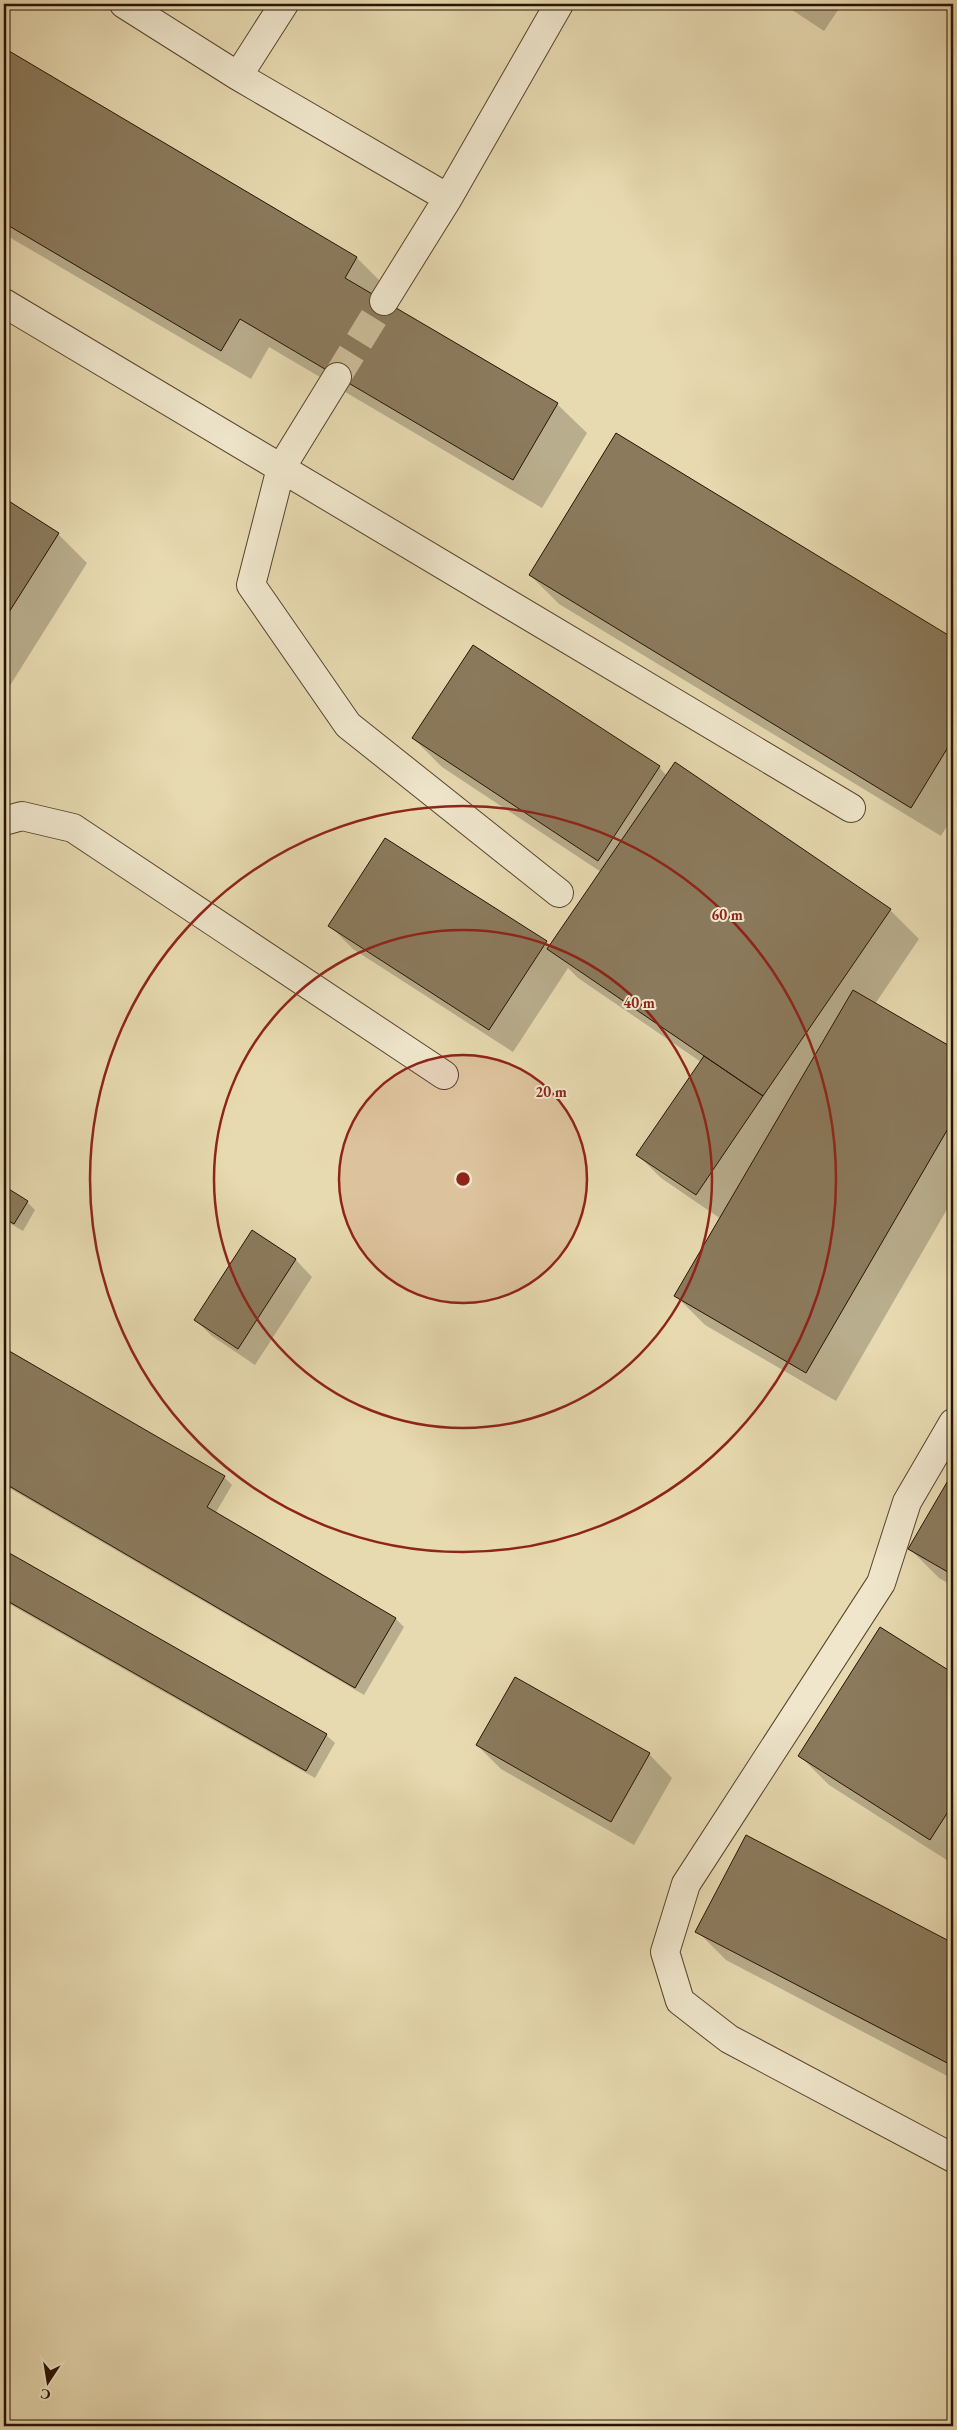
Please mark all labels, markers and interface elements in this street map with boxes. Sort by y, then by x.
text: 60 m [711,905,743,924]
text: 40 m [623,993,655,1012]
text: 20 m [535,1082,567,1101]
centre of rings [454,1170,472,1188]
north arrow [22,2358,72,2408]
text: С [39,2385,52,2405]

